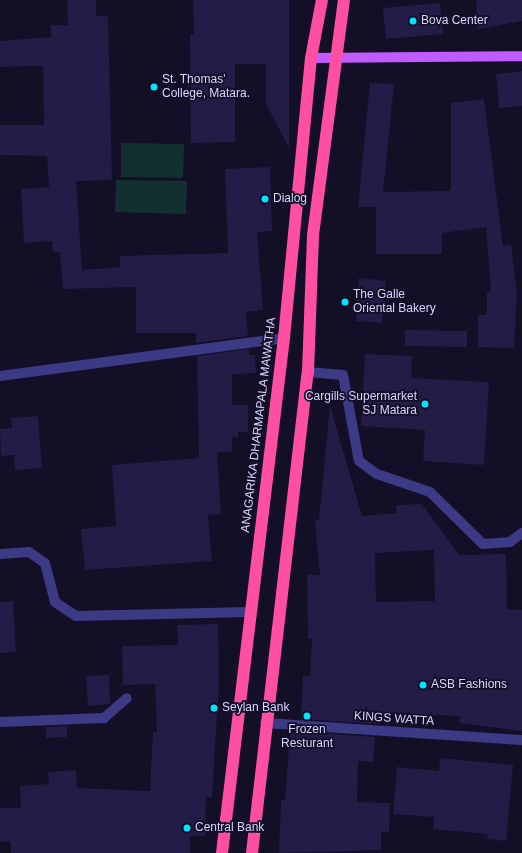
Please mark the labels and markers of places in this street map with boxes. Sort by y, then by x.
place label: Bova Center [421,14,488,28]
marker: Bova Center [408,16,418,26]
place label: St. Thomas' College, Matara. [162,73,250,101]
marker: St. Thomas' College, Matara. [149,82,159,92]
place label: Dialog [273,192,307,206]
marker: Dialog [260,194,270,204]
place label: The Galle Oriental Bakery [353,288,436,316]
marker: The Galle Oriental Bakery [340,297,350,307]
place label: Cargills Supermarket SJ Matara [305,390,417,418]
marker: Cargills Supermarket SJ Matara [420,399,430,409]
place label: ASB Fashions [431,678,507,692]
marker: ASB Fashions [418,680,428,690]
place label: Seylan Bank [222,701,289,715]
marker: Seylan Bank [209,703,219,713]
marker: Frozen Resturant [302,711,312,721]
place label: Frozen Resturant [281,723,333,751]
place label: Central Bank [195,821,264,835]
marker: Central Bank [182,823,192,833]

